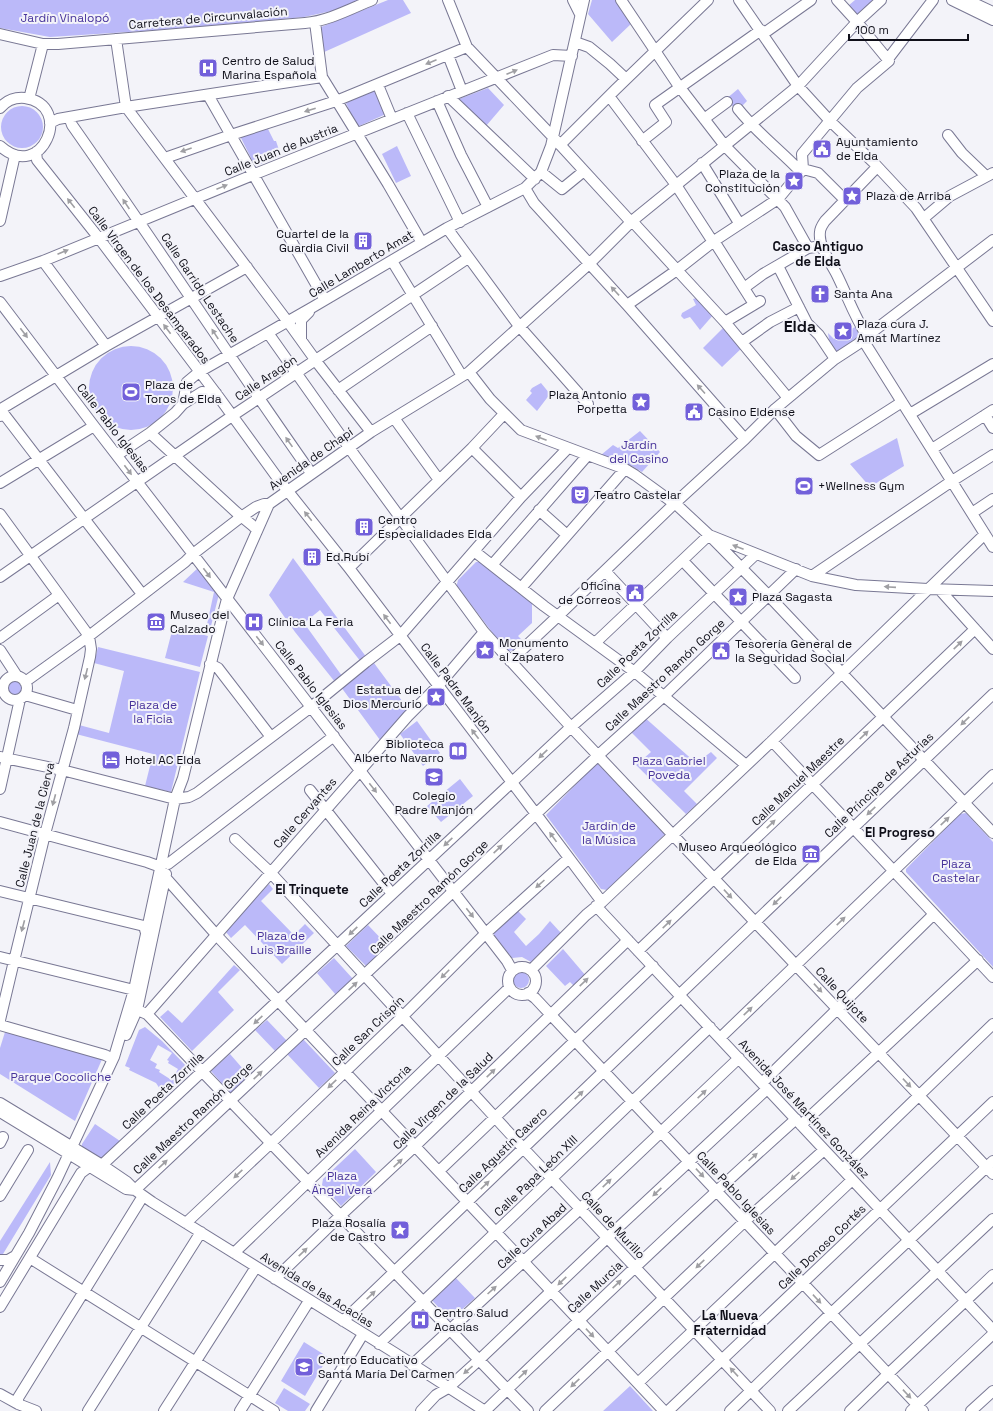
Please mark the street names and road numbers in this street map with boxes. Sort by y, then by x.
street label: Carretera de Circunvalación [128,3,288,33]
street label: Calle Juan de Austria [222,120,340,180]
street label: Calle Virgen de los Desamparados [84,203,214,367]
street label: Calle Lamberto Amat [306,226,416,302]
street label: Calle Garrido Lestache [157,230,243,346]
street label: Calle Aragón [232,351,300,405]
street label: Calle Pablo Iglesias [73,380,153,476]
street label: Avenida de Chapí [266,424,356,494]
street label: Calle Poeta Zorrilla [593,606,681,692]
street label: Calle Maestro Ramón Gorge [602,615,728,735]
street label: Calle Pablo Iglesias [271,637,351,733]
street label: Calle Padre Manjón [417,640,495,736]
street label: Calle Príncipe de Asturias [821,729,937,841]
street label: Calle Manuel Maestre [748,733,848,829]
street label: Calle Juan de la Cierva [12,761,58,889]
street label: Calle Cervantes [270,774,340,852]
street label: Calle Poeta Zorrilla [356,827,444,911]
street label: Calle Maestro Ramón Gorge [366,836,492,958]
street label: Calle Quijote [812,963,872,1027]
street label: Calle San Crispín [328,992,408,1070]
street label: Avenida José Martínez González [735,1036,873,1182]
street label: Calle Poeta Zorrilla [119,1049,207,1133]
street label: Calle Virgen de la Salud [389,1049,497,1153]
street label: Calle Maestro Ramón Gorge [130,1058,256,1178]
street label: Avenida Reina Victoria [311,1061,415,1161]
street label: Calle Agustín Cavero [455,1103,551,1197]
street label: Calle Papa León XIII [491,1132,581,1220]
street label: Calle Pablo Iglesias [693,1148,779,1238]
street label: Calle de Murillo [577,1188,649,1262]
street label: Calle Cura Abad [494,1200,570,1272]
street label: Calle Donoso Cortés [775,1201,869,1293]
street label: Avenida de las Acacias [257,1249,377,1331]
street label: Calle Murcia [564,1257,626,1317]

